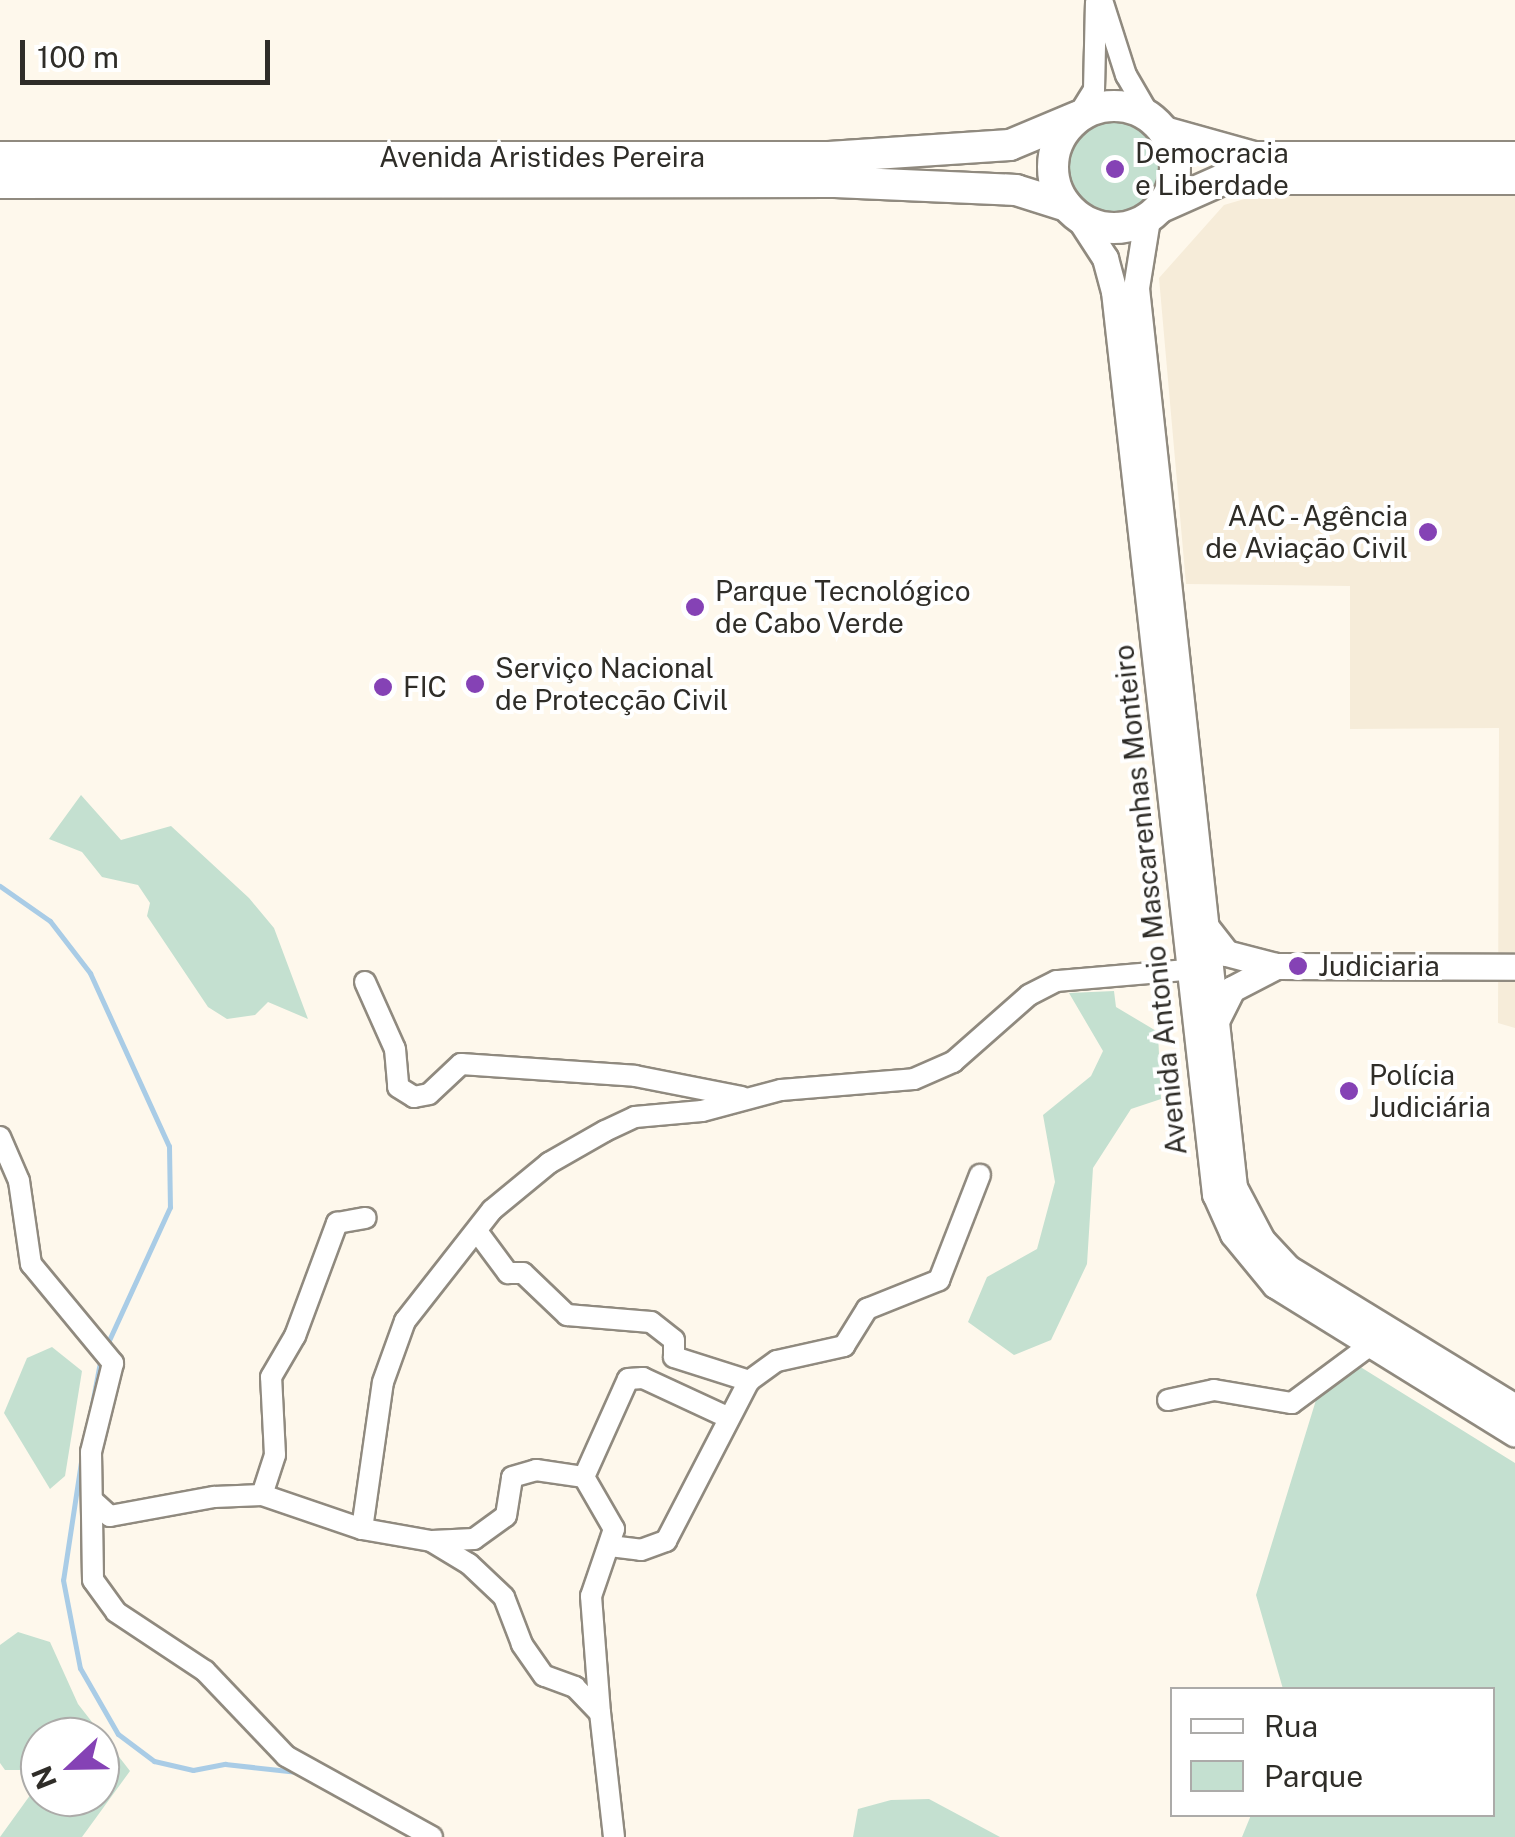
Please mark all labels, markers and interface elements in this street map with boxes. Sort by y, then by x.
scale bar [25,20,275,82]
text: 100 m [37,39,119,75]
place label: Democracia e Liberdade [1135,136,1289,202]
street label: Avenida Aristides Pereira [379,140,705,174]
marker: Democracia e Liberdade [1104,158,1126,180]
place label: AAC - Agência de Aviação Civil [1205,499,1408,565]
marker: AAC - Agência de Aviação Civil [1417,521,1439,543]
place label: Parque Tecnológico de Cabo Verde [715,574,971,640]
marker: Parque Tecnológico de Cabo Verde [684,596,706,618]
street label: Avenida Antonio Mascarenhas Monteiro [1106,643,1194,1157]
place label: Serviço Nacional de Protecção Civil [495,651,729,717]
place label: FIC [403,670,447,704]
marker: Serviço Nacional de Protecção Civil [464,673,486,695]
marker: FIC [372,676,394,698]
place label: Judiciaria [1318,949,1440,983]
marker: Judiciaria [1287,955,1309,977]
place label: Polícia Judiciária [1369,1058,1491,1124]
marker: Polícia Judiciária [1338,1080,1360,1102]
legend [1170,1687,1495,1817]
text: Rua [1264,1708,1318,1744]
north arrow [20,1717,120,1817]
text: Parque [1264,1758,1363,1794]
text: N [24,1761,63,1794]

